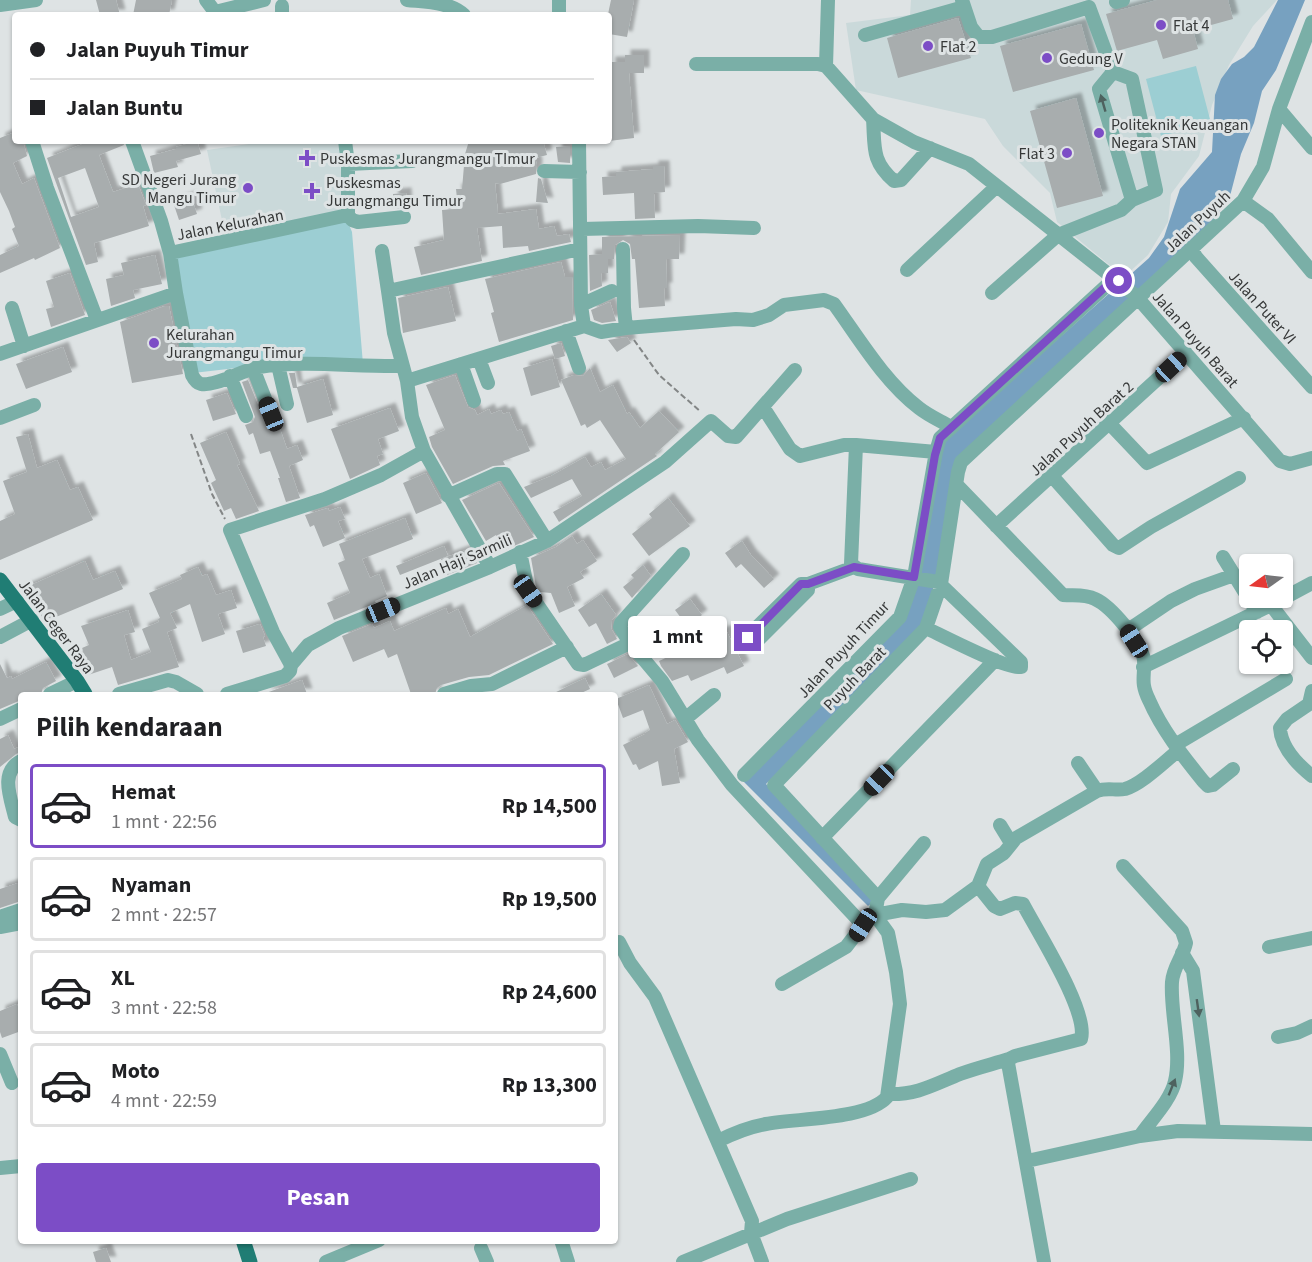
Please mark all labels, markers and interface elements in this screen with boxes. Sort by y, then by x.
place label: Flat 4 [1173,15,1209,37]
marker: Flat 4 [1154,18,1168,32]
text: Jalan Puyuh Timur [66,34,249,66]
place label: Flat 2 [940,36,976,58]
marker: Flat 2 [921,39,935,53]
place label: Gedung V [1059,48,1123,70]
marker: Gedung V [1040,51,1054,65]
text: Jalan Buntu [66,92,183,124]
one-way arrow [1098,94,1107,112]
place label: Politeknik Keuangan Negara STAN [1111,114,1248,154]
marker: Politeknik Keuangan Negara STAN [1092,126,1106,140]
place label: Flat 3 [1019,143,1055,165]
marker: Flat 3 [1060,146,1074,160]
place label: Puskesmas Jurangmangu TImur [320,148,535,170]
marker: Puskesmas Jurangmangu TImur [298,149,316,167]
place label: SD Negeri Jurang Mangu Timur [121,169,236,209]
place label: Puskesmas Jurangmangu Timur [326,172,463,212]
marker: SD Negeri Jurang Mangu Timur [241,181,255,195]
marker: Puskesmas Jurangmangu Timur [303,182,321,200]
street label: Jalan Puyuh [1160,186,1235,258]
street label: Jalan Kelurahan [175,204,286,246]
street label: Jalan Puter VI [1223,266,1301,349]
route start [1105,267,1132,294]
street label: Jalan Puyuh Barat [1147,287,1244,393]
place label: Kelurahan Jurangmangu Timur [166,324,303,364]
marker: Kelurahan Jurangmangu Timur [147,336,161,350]
car [1152,348,1190,386]
street label: Jalan Puyuh Barat 2 [1025,376,1138,481]
car [256,394,286,434]
street label: Jalan Haji Sarmili [399,529,515,595]
north arrow [1239,554,1293,608]
map controls [1239,554,1293,674]
car [510,571,546,611]
street label: Jalan Ceger Raya [13,575,99,679]
car [363,595,403,625]
street label: Jalan Puyuh Timur [793,596,895,703]
callout: 1 mnt [628,617,727,659]
button: locate [1239,620,1293,674]
car [1117,621,1151,661]
text: 1 mnt [652,623,703,651]
route end [734,624,761,651]
street label: Puyuh Barat [818,641,891,716]
text: Pilih kendaraan [36,708,223,747]
car [860,761,898,799]
text: Hemat [111,776,176,808]
icon: car [39,779,93,833]
text: Rp 14,500 [502,790,597,822]
text: 1 mnt · 22:56 [111,808,217,836]
text: Nyaman [111,869,191,901]
icon: car [39,872,93,926]
text: Rp 19,500 [502,883,597,915]
text: 2 mnt · 22:57 [111,901,217,929]
car [846,905,880,945]
text: XL [111,962,135,994]
icon: car [39,965,93,1019]
text: Rp 24,600 [502,976,597,1008]
text: 3 mnt · 22:58 [111,994,217,1022]
one-way arrow [1193,999,1203,1018]
text: Moto [111,1055,160,1087]
icon: car [39,1058,93,1112]
text: Rp 13,300 [502,1069,597,1101]
one-way arrow [1167,1078,1177,1096]
text: 4 mnt · 22:59 [111,1087,217,1115]
button: Pesan [36,1163,600,1232]

